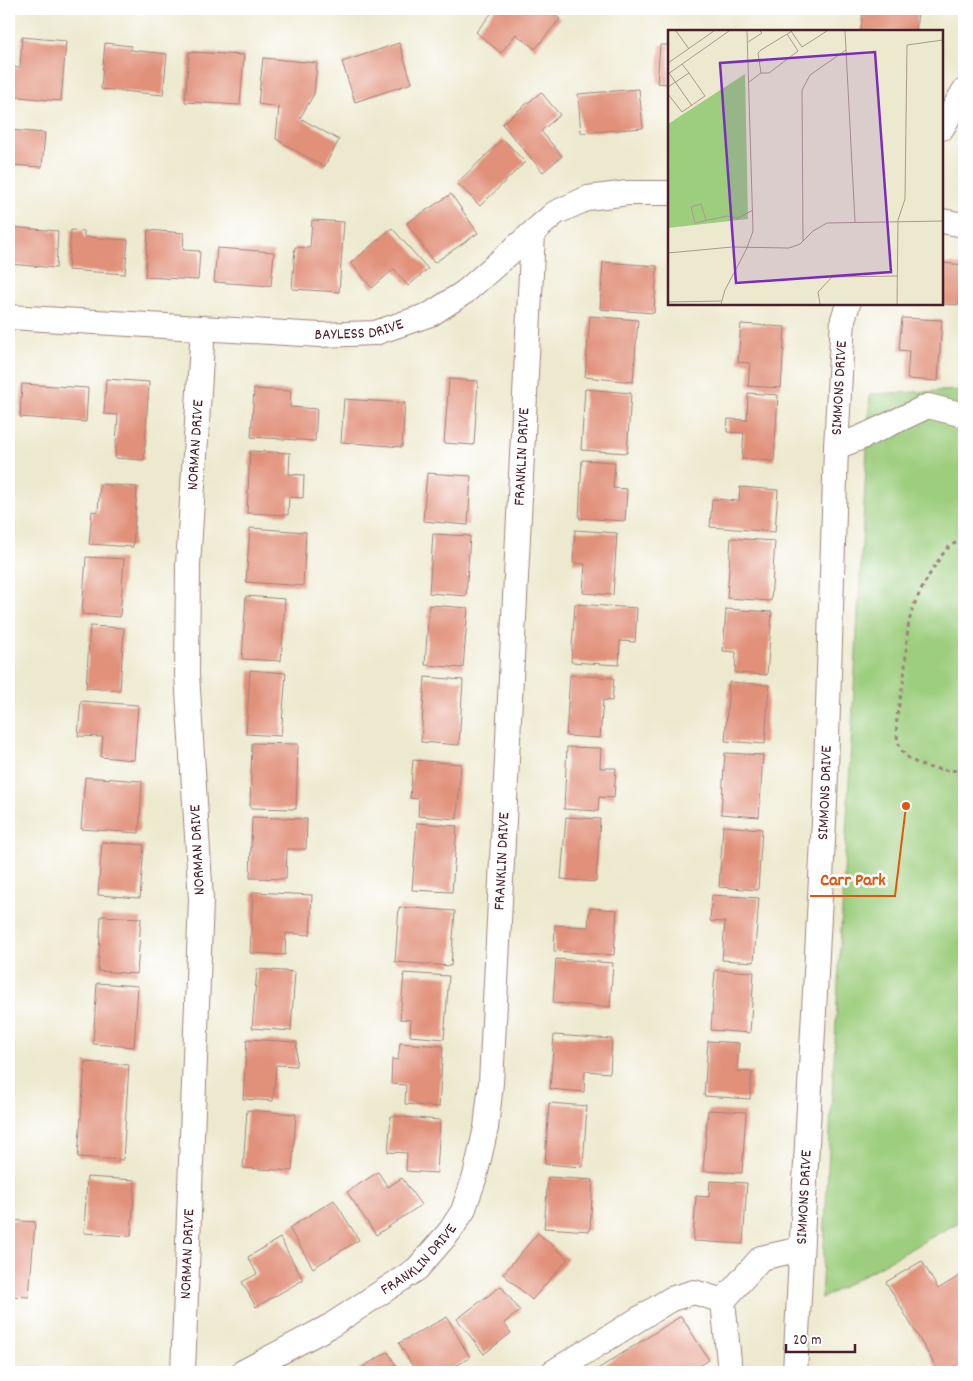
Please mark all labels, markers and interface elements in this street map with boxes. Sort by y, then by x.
inset map [668,30,943,305]
street label: BAYLESS DRIVE [314,312,407,347]
street label: SIMMONS DRIVE [825,339,853,436]
street label: NORMAN DRIVE [181,398,210,491]
street label: FRANKLIN DRIVE [508,407,536,506]
street label: SIMMONS DRIVE [812,744,838,841]
street label: NORMAN DRIVE [184,803,212,896]
street label: FRANKLIN DRIVE [488,811,516,911]
callout: Carr Park [810,863,895,896]
text: Carr Park [820,869,886,894]
street label: SIMMONS DRIVE [790,1149,818,1245]
street label: NORMAN DRIVE [174,1208,201,1300]
street label: FRANKLIN DRIVE [376,1219,463,1301]
scale bar [786,1321,854,1353]
text: 20 m [793,1330,821,1352]

